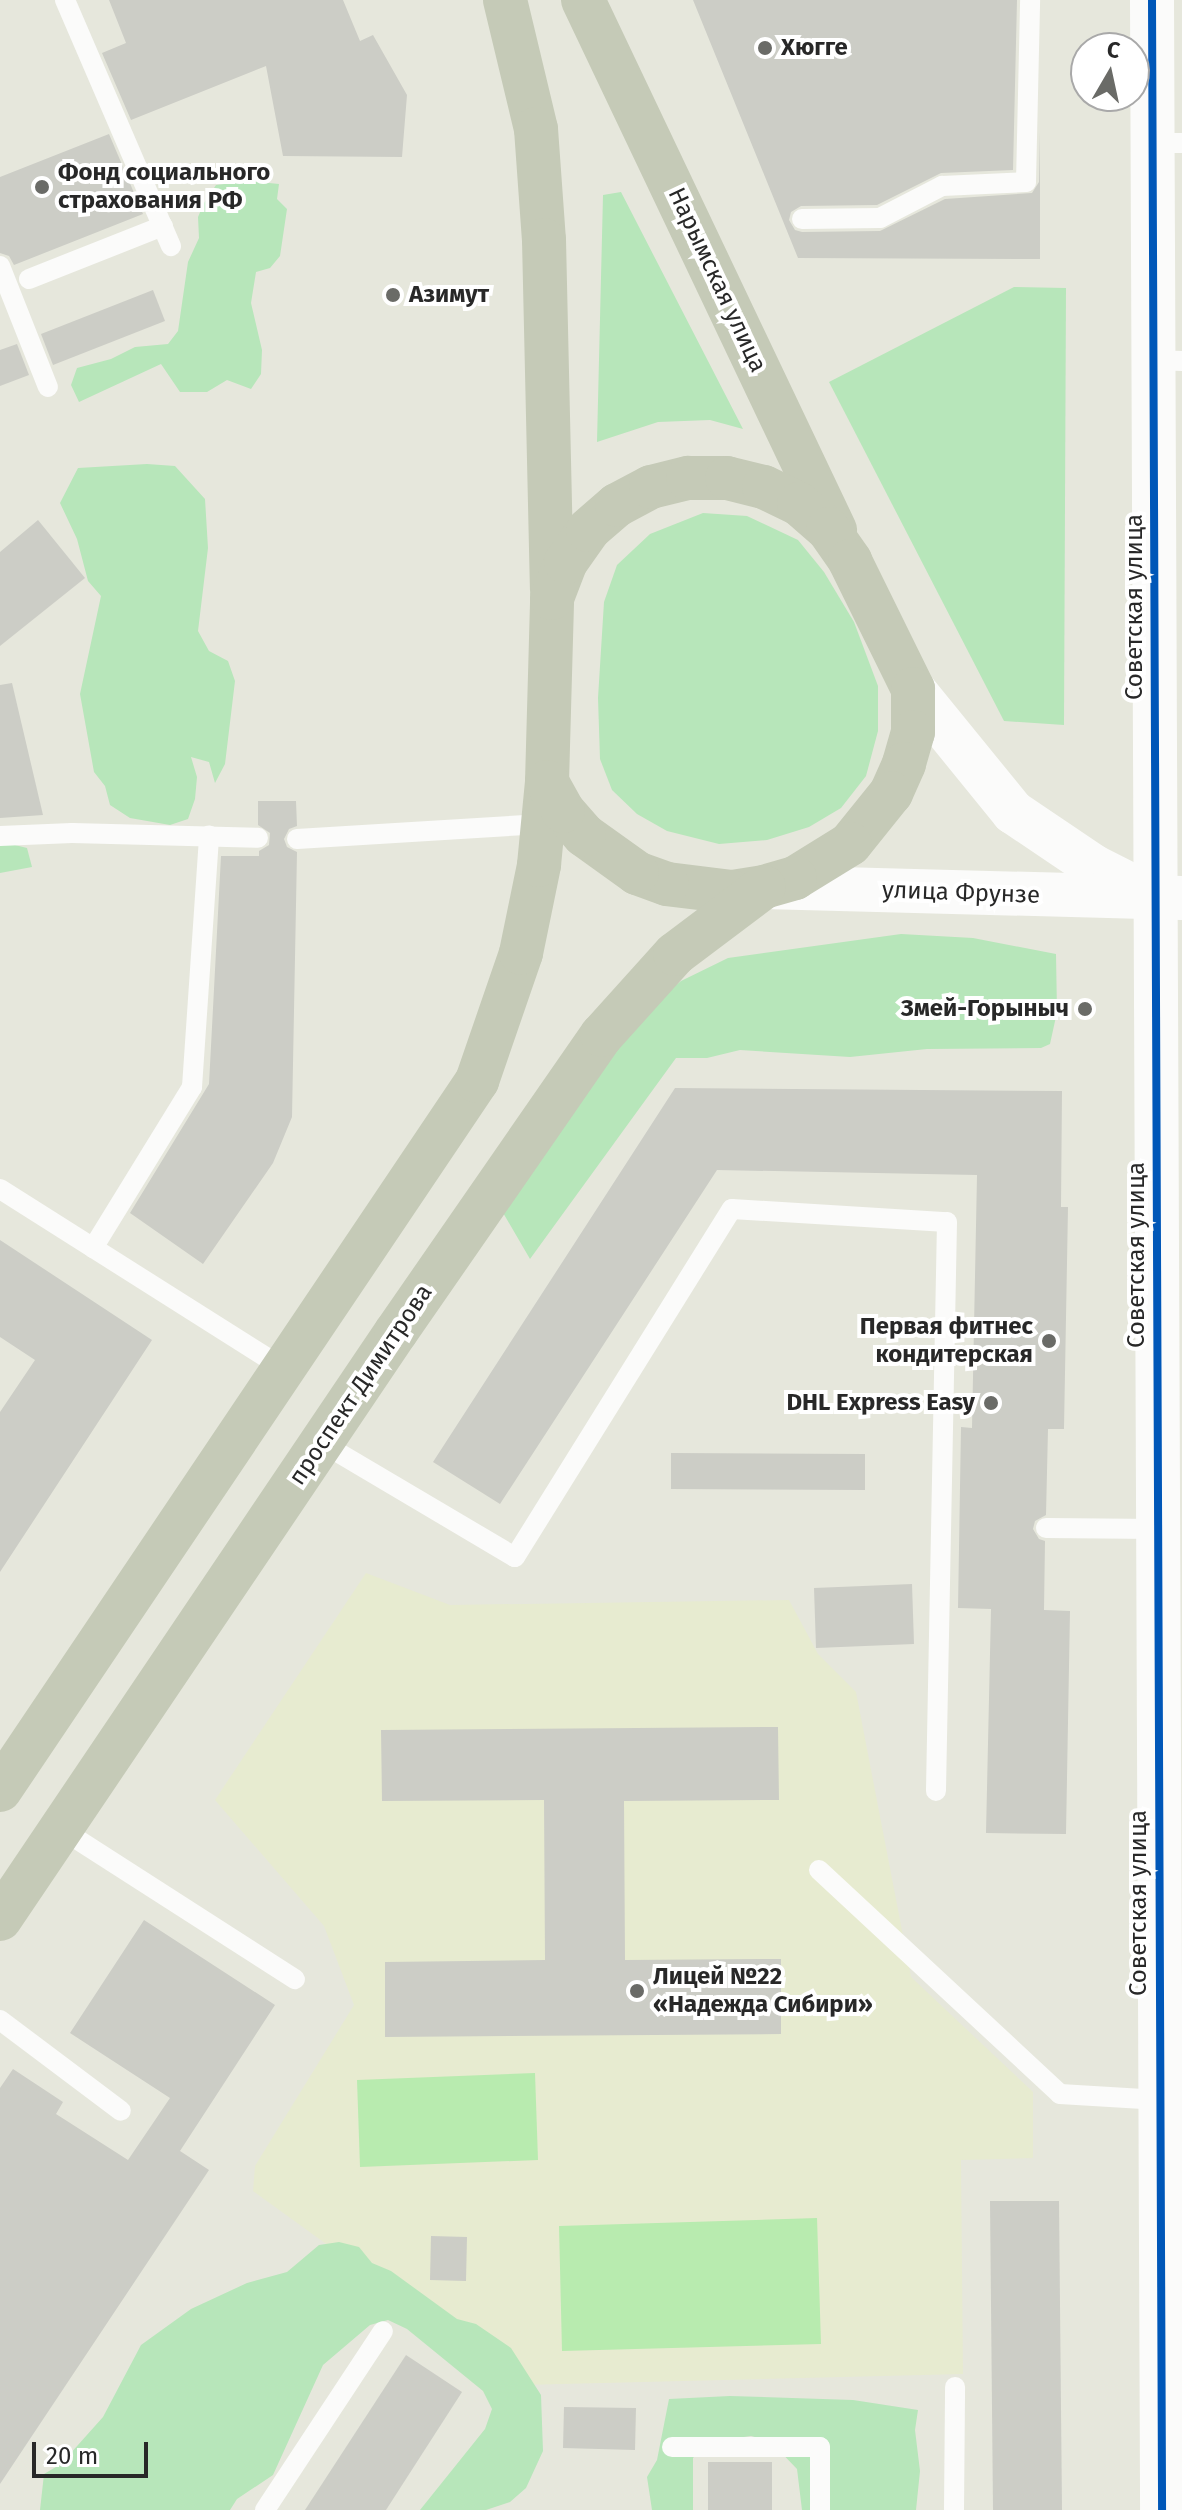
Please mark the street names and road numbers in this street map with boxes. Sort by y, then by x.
street label: Нарымская улица [662,183,772,377]
street label: Советская улица [1121,514,1149,700]
street label: улица Фрунзе [882,876,1040,910]
street label: Советская улица [1123,1162,1151,1348]
street label: проспект Димитрова [283,1279,439,1491]
street label: Советская улица [1125,1810,1153,1996]

